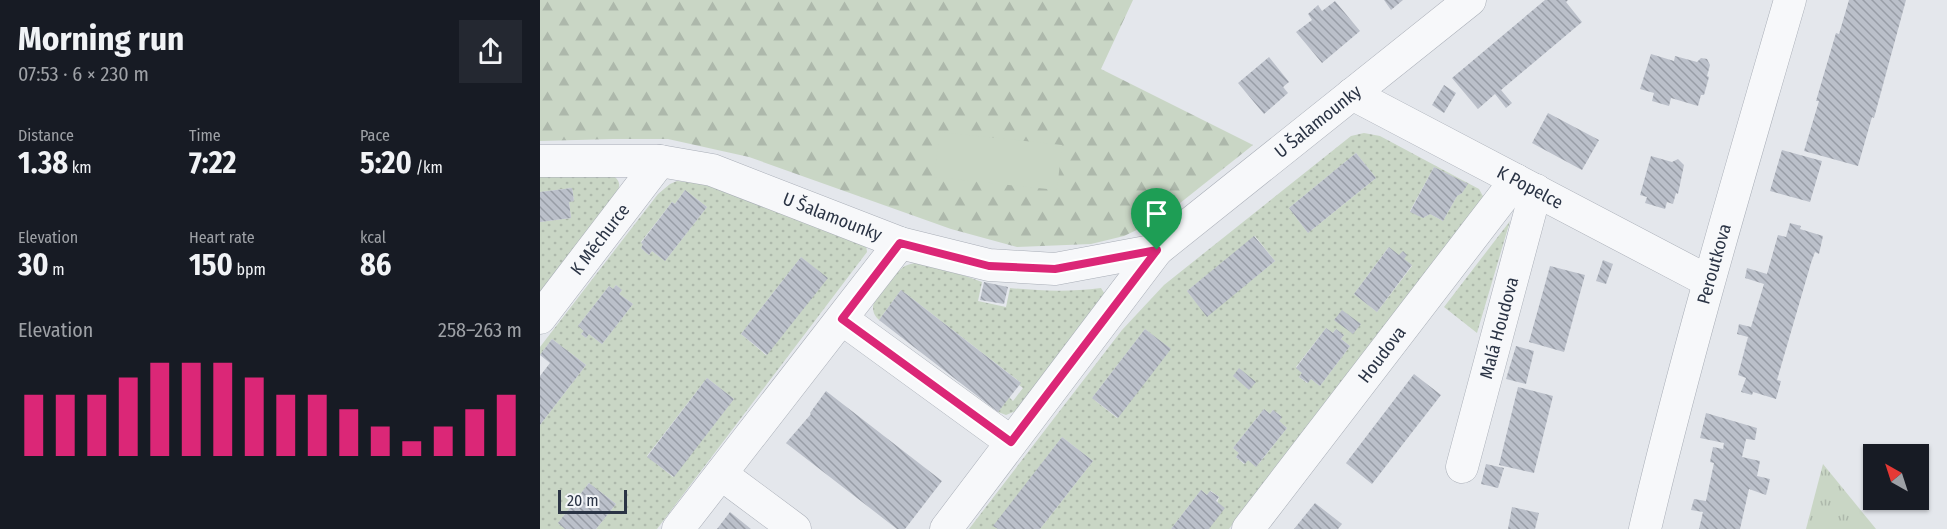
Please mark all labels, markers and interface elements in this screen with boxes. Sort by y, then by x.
text: Morning run [18,19,184,59]
button: share [459,20,522,83]
text: 07:53 · 6 × 230 m [18,62,149,86]
street label: U Šalamounky [1270,80,1366,163]
text: Distance [18,126,74,145]
text: Time [189,126,221,145]
text: Pace [360,126,390,145]
text: 1.38 [18,145,68,181]
text: 7:22 [189,145,236,181]
text: 5:20 [360,145,412,181]
text: km [68,158,92,177]
text: /km [412,158,443,177]
street label: K Popelce [1493,161,1567,214]
street label: U Šalamounky [780,188,885,246]
pin [1131,188,1182,250]
icon: arrive [1140,197,1173,230]
street label: K Měchurce [566,199,634,279]
street label: Peroutkova [1692,221,1736,307]
text: Elevation [18,228,78,247]
text: Heart rate [189,228,255,247]
text: kcal [360,228,386,247]
text: 30 [18,247,49,283]
text: 150 [189,247,233,283]
text: 86 [360,247,392,283]
text: m [49,260,65,279]
text: bpm [233,260,266,279]
street label: Malá Houdova [1475,274,1523,381]
text: Elevation [18,318,93,342]
text: 258–263 m [438,318,522,342]
street label: Houdova [1353,322,1411,387]
north arrow [1863,444,1929,510]
map controls [1863,444,1929,510]
scale bar [558,487,627,514]
text: 20 m [567,491,598,510]

